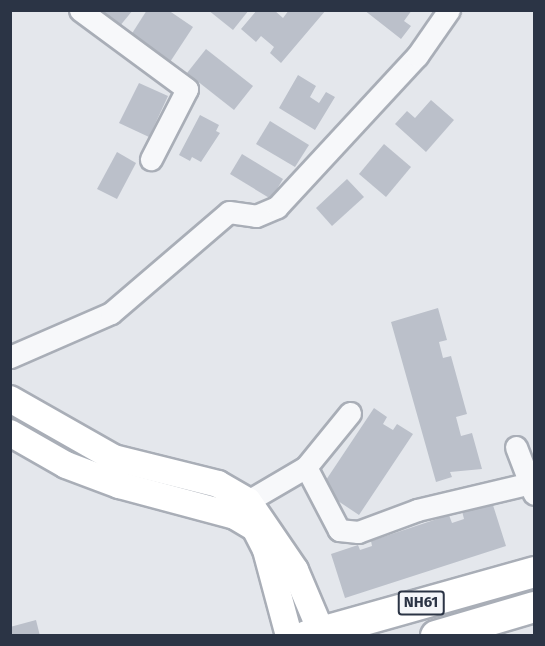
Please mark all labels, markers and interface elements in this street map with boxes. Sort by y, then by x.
road number: NH61 [397,591,445,615]

